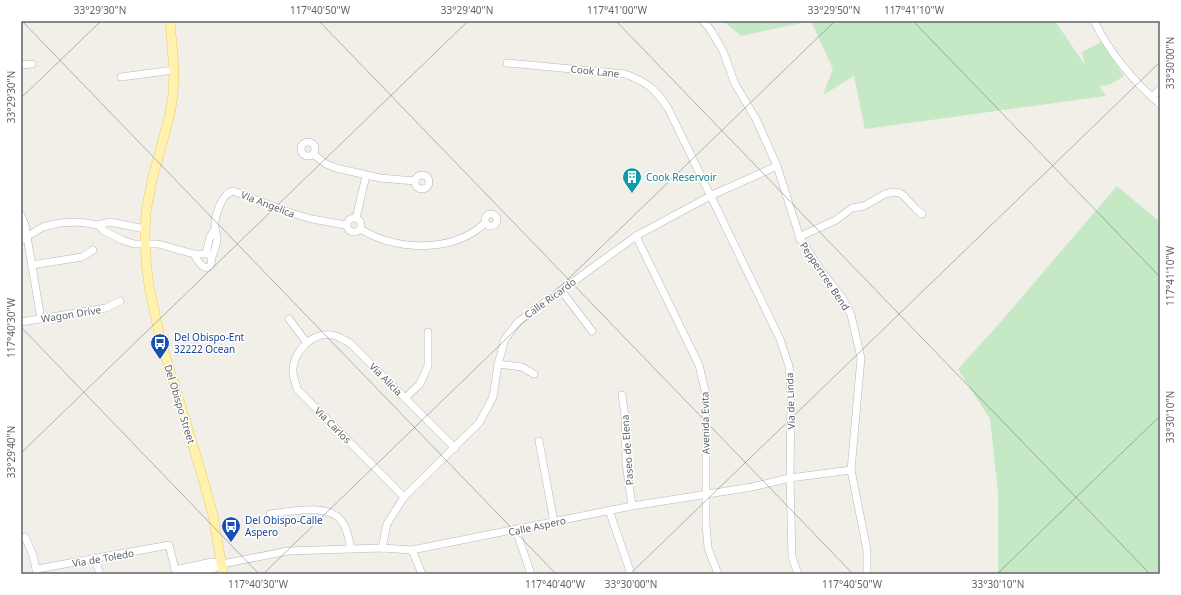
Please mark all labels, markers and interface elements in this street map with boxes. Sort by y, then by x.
text: 33°29'30"N [74,3,126,17]
text: 117°40'50"W [290,3,351,17]
text: 33°29'40"N [441,3,493,17]
text: 117°41'00"W [587,3,648,17]
text: 33°29'50"N [808,3,860,17]
text: 117°41'10"W [884,3,945,17]
text: 33°30'00"N [1163,37,1177,89]
street label: Cook Lane [570,61,620,81]
text: 33°29'30"N [4,71,18,123]
building icon: Cook Reservoir [621,166,643,194]
place label: Cook Reservoir [646,170,717,184]
street label: Via Angelica [239,187,297,221]
street label: Peppertree Bend [797,239,853,313]
text: 117°41'10"W [1163,245,1177,306]
street label: Calle Ricardo [521,275,579,321]
text: 117°40'30"W [4,297,18,358]
street label: Wagon Drive [40,302,102,326]
place label: Del Obispo-Ent 32222 Ocean [174,330,245,356]
bus stop icon: Del Obispo-Ent 32222 Ocean [149,332,171,360]
street label: Via Alicia [366,359,406,399]
street label: Del Obispo Street [161,363,199,446]
street label: Via de Linda [782,372,798,430]
text: 33°30'10"N [1163,391,1177,443]
street label: Avenida Evita [697,392,713,454]
street label: Via Carlos [312,404,354,446]
street label: Paseo de Elena [618,414,636,486]
text: 33°29'40"N [4,426,18,478]
place label: Del Obispo-Calle Aspero [245,513,323,539]
street label: Calle Aspero [507,513,567,539]
bus stop icon: Del Obispo-Calle Aspero [220,515,242,543]
street label: Via de Toledo [71,546,135,570]
text: 117°40'30"W [228,577,289,591]
text: 117°40'40"W [525,577,586,591]
text: 33°30'00"N [605,577,657,591]
text: 117°40'50"W [822,577,883,591]
text: 33°30'10"N [972,577,1024,591]

